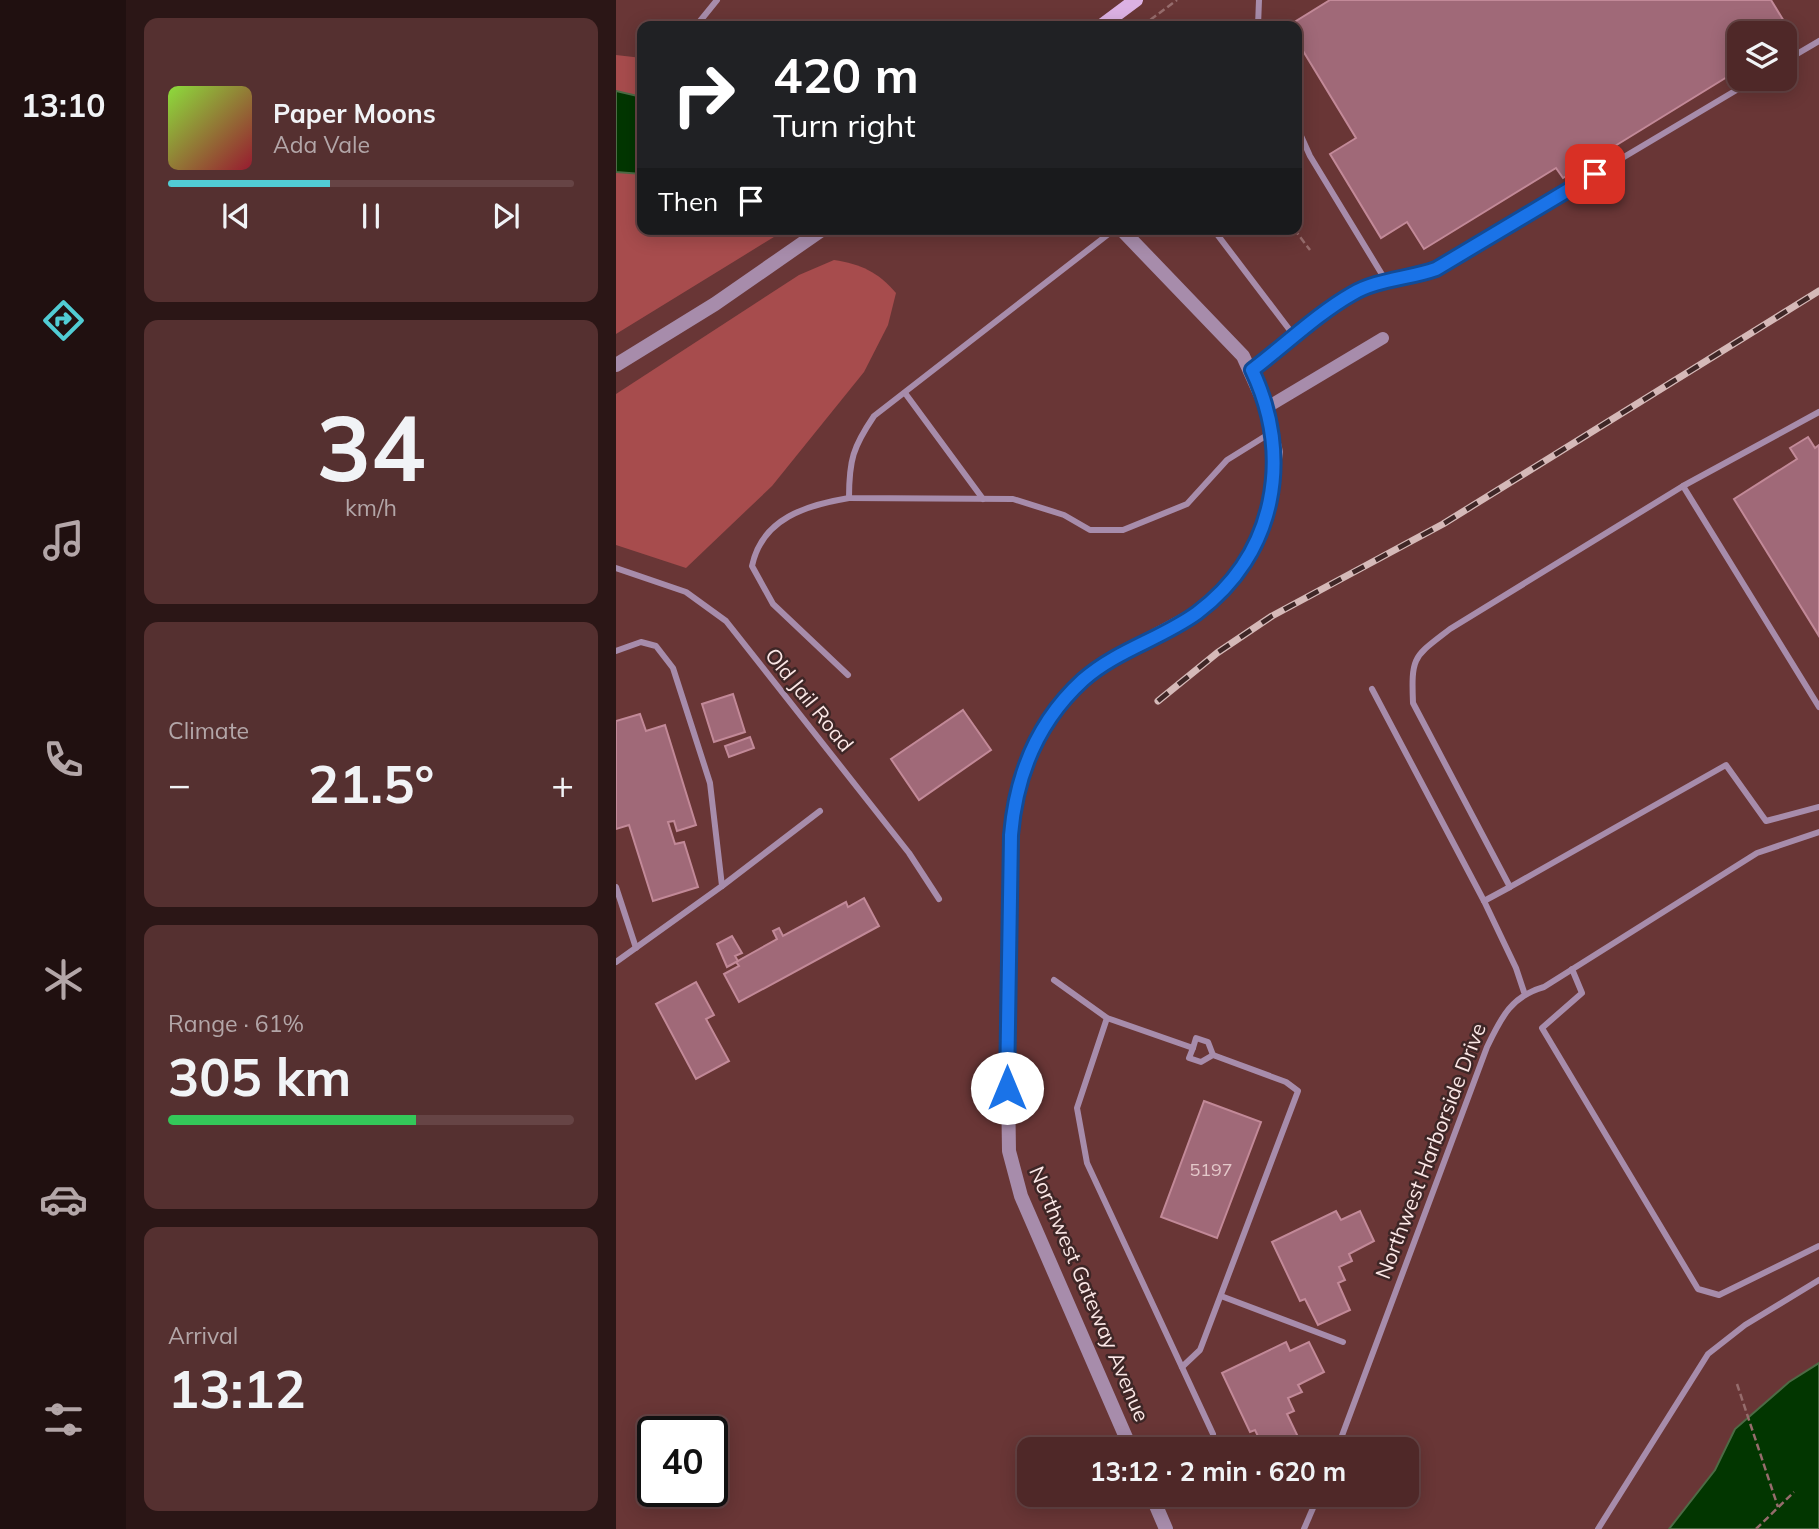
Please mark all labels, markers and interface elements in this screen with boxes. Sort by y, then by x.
map controls [1727,21,1797,91]
button: layers [1727,21,1797,91]
text: 420 m [773,44,919,105]
icon: right [658,49,749,140]
text: 13:10 [21,85,105,125]
text: Paper Moons [273,97,436,130]
text: Turn right [773,105,916,145]
text: Ada Vale [273,130,370,159]
pin [1565,144,1625,204]
icon: arrive [1576,155,1614,193]
icon: arrive [732,182,770,220]
text: Then [658,185,718,218]
icon: previous [217,197,255,235]
icon: pause [352,197,390,235]
icon: next [487,197,525,235]
icon: directions [39,296,88,345]
text: 34 [316,390,426,504]
text: km/h [345,493,397,522]
icon: music [39,516,88,565]
street label: Old Jail Road [760,642,859,756]
text: Climate [168,716,249,745]
icon: phone [39,735,88,784]
text: 21.5° [308,751,434,816]
text: − [168,760,191,808]
text: + [551,760,574,808]
icon: climate [39,955,88,1004]
text: Range · 61% [168,1009,304,1038]
street label: Northwest Harborside Drive [1369,1019,1491,1282]
text: 305 km [168,1044,351,1109]
position arrow [970,1051,1044,1125]
house number: 5197 [1189,1158,1233,1181]
street label: Northwest Gateway Avenue [1024,1162,1156,1425]
icon: car [39,1175,88,1224]
text: Arrival [168,1321,238,1350]
text: 13:12 [168,1356,306,1421]
icon: filters [39,1395,88,1444]
speed limit sign: 40 [637,1416,728,1507]
text: 13:12 · 2 min · 620 m [1090,1455,1346,1488]

